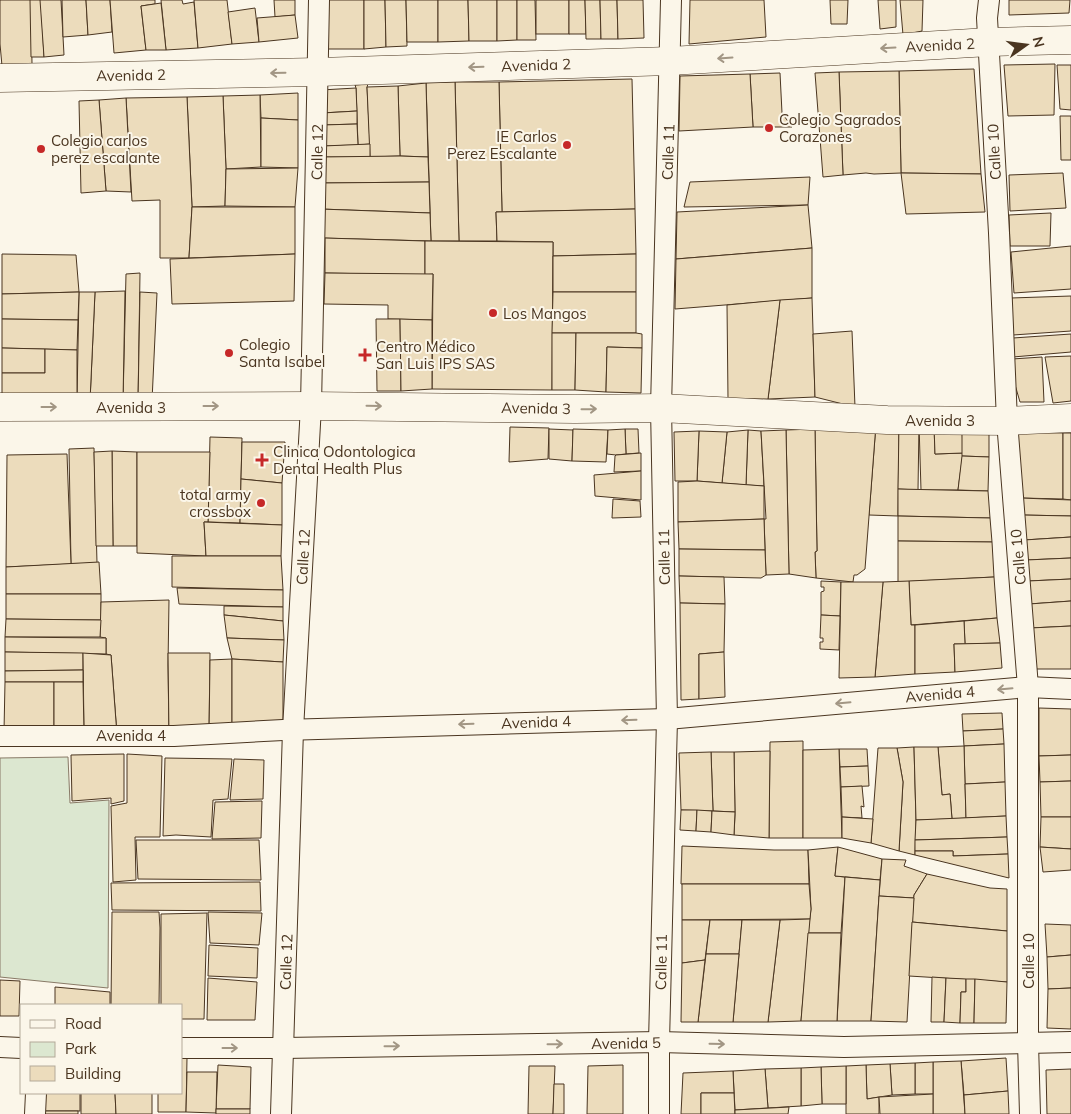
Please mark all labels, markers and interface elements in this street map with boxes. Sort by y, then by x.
north arrow [1001,20,1051,70]
street label: Avenida 2 [905,34,975,56]
text: N [1029,35,1049,49]
one-way arrow [880,44,896,53]
one-way arrow [718,53,734,62]
street label: Avenida 2 [501,54,571,76]
one-way arrow [468,63,484,72]
street label: Avenida 2 [96,65,166,85]
one-way arrow [270,68,286,78]
place label: Colegio Sagrados Corazones [779,110,901,146]
marker: Colegio Sagrados Corazones [763,122,775,134]
street label: Calle 10 [983,123,1005,181]
street label: Calle 12 [307,124,327,180]
street label: Calle 11 [658,124,678,180]
place label: IE Carlos Perez Escalante [447,127,557,163]
place label: Colegio carlos perez escalante [51,131,160,167]
marker: IE Carlos Perez Escalante [561,139,573,151]
marker: Colegio carlos perez escalante [35,143,47,155]
place label: Los Mangos [503,304,587,323]
marker: Los Mangos [487,307,499,319]
place label: Colegio Santa Isabel [239,335,325,371]
place label: Centro Médico San Luis IPS SAS [376,337,495,373]
marker: Colegio Santa Isabel [223,347,235,359]
marker: Centro Médico San Luis IPS SAS [358,348,372,362]
street label: Avenida 3 [96,398,166,417]
street label: Avenida 3 [501,398,571,418]
one-way arrow [202,401,219,411]
one-way arrow [40,402,56,412]
one-way arrow [365,402,381,411]
one-way arrow [580,404,596,414]
street label: Avenida 3 [905,411,975,430]
place label: Clinica Odontologica Dental Health Plus [273,442,416,478]
marker: Clinica Odontologica Dental Health Plus [255,453,269,467]
place label: total army crossbox [180,485,251,521]
marker: total army crossbox [255,497,267,509]
street label: Calle 12 [292,528,314,586]
street label: Calle 10 [1006,528,1030,586]
street label: Calle 11 [654,529,674,585]
street label: Avenida 4 [904,681,976,707]
one-way arrow [997,684,1013,693]
one-way arrow [835,698,851,708]
street label: Avenida 4 [501,711,571,733]
one-way arrow [621,715,637,725]
one-way arrow [459,720,475,729]
street label: Avenida 4 [96,726,166,745]
street label: Calle 10 [1019,933,1038,989]
street label: Calle 12 [276,934,296,990]
street label: Calle 11 [651,934,671,990]
legend [20,1004,182,1094]
text: Road [65,1014,102,1033]
street label: Avenida 5 [591,1033,661,1053]
text: Park [65,1039,97,1058]
one-way arrow [546,1039,563,1049]
one-way arrow [709,1039,725,1049]
one-way arrow [384,1042,400,1051]
one-way arrow [222,1043,238,1053]
text: Building [65,1064,121,1083]

